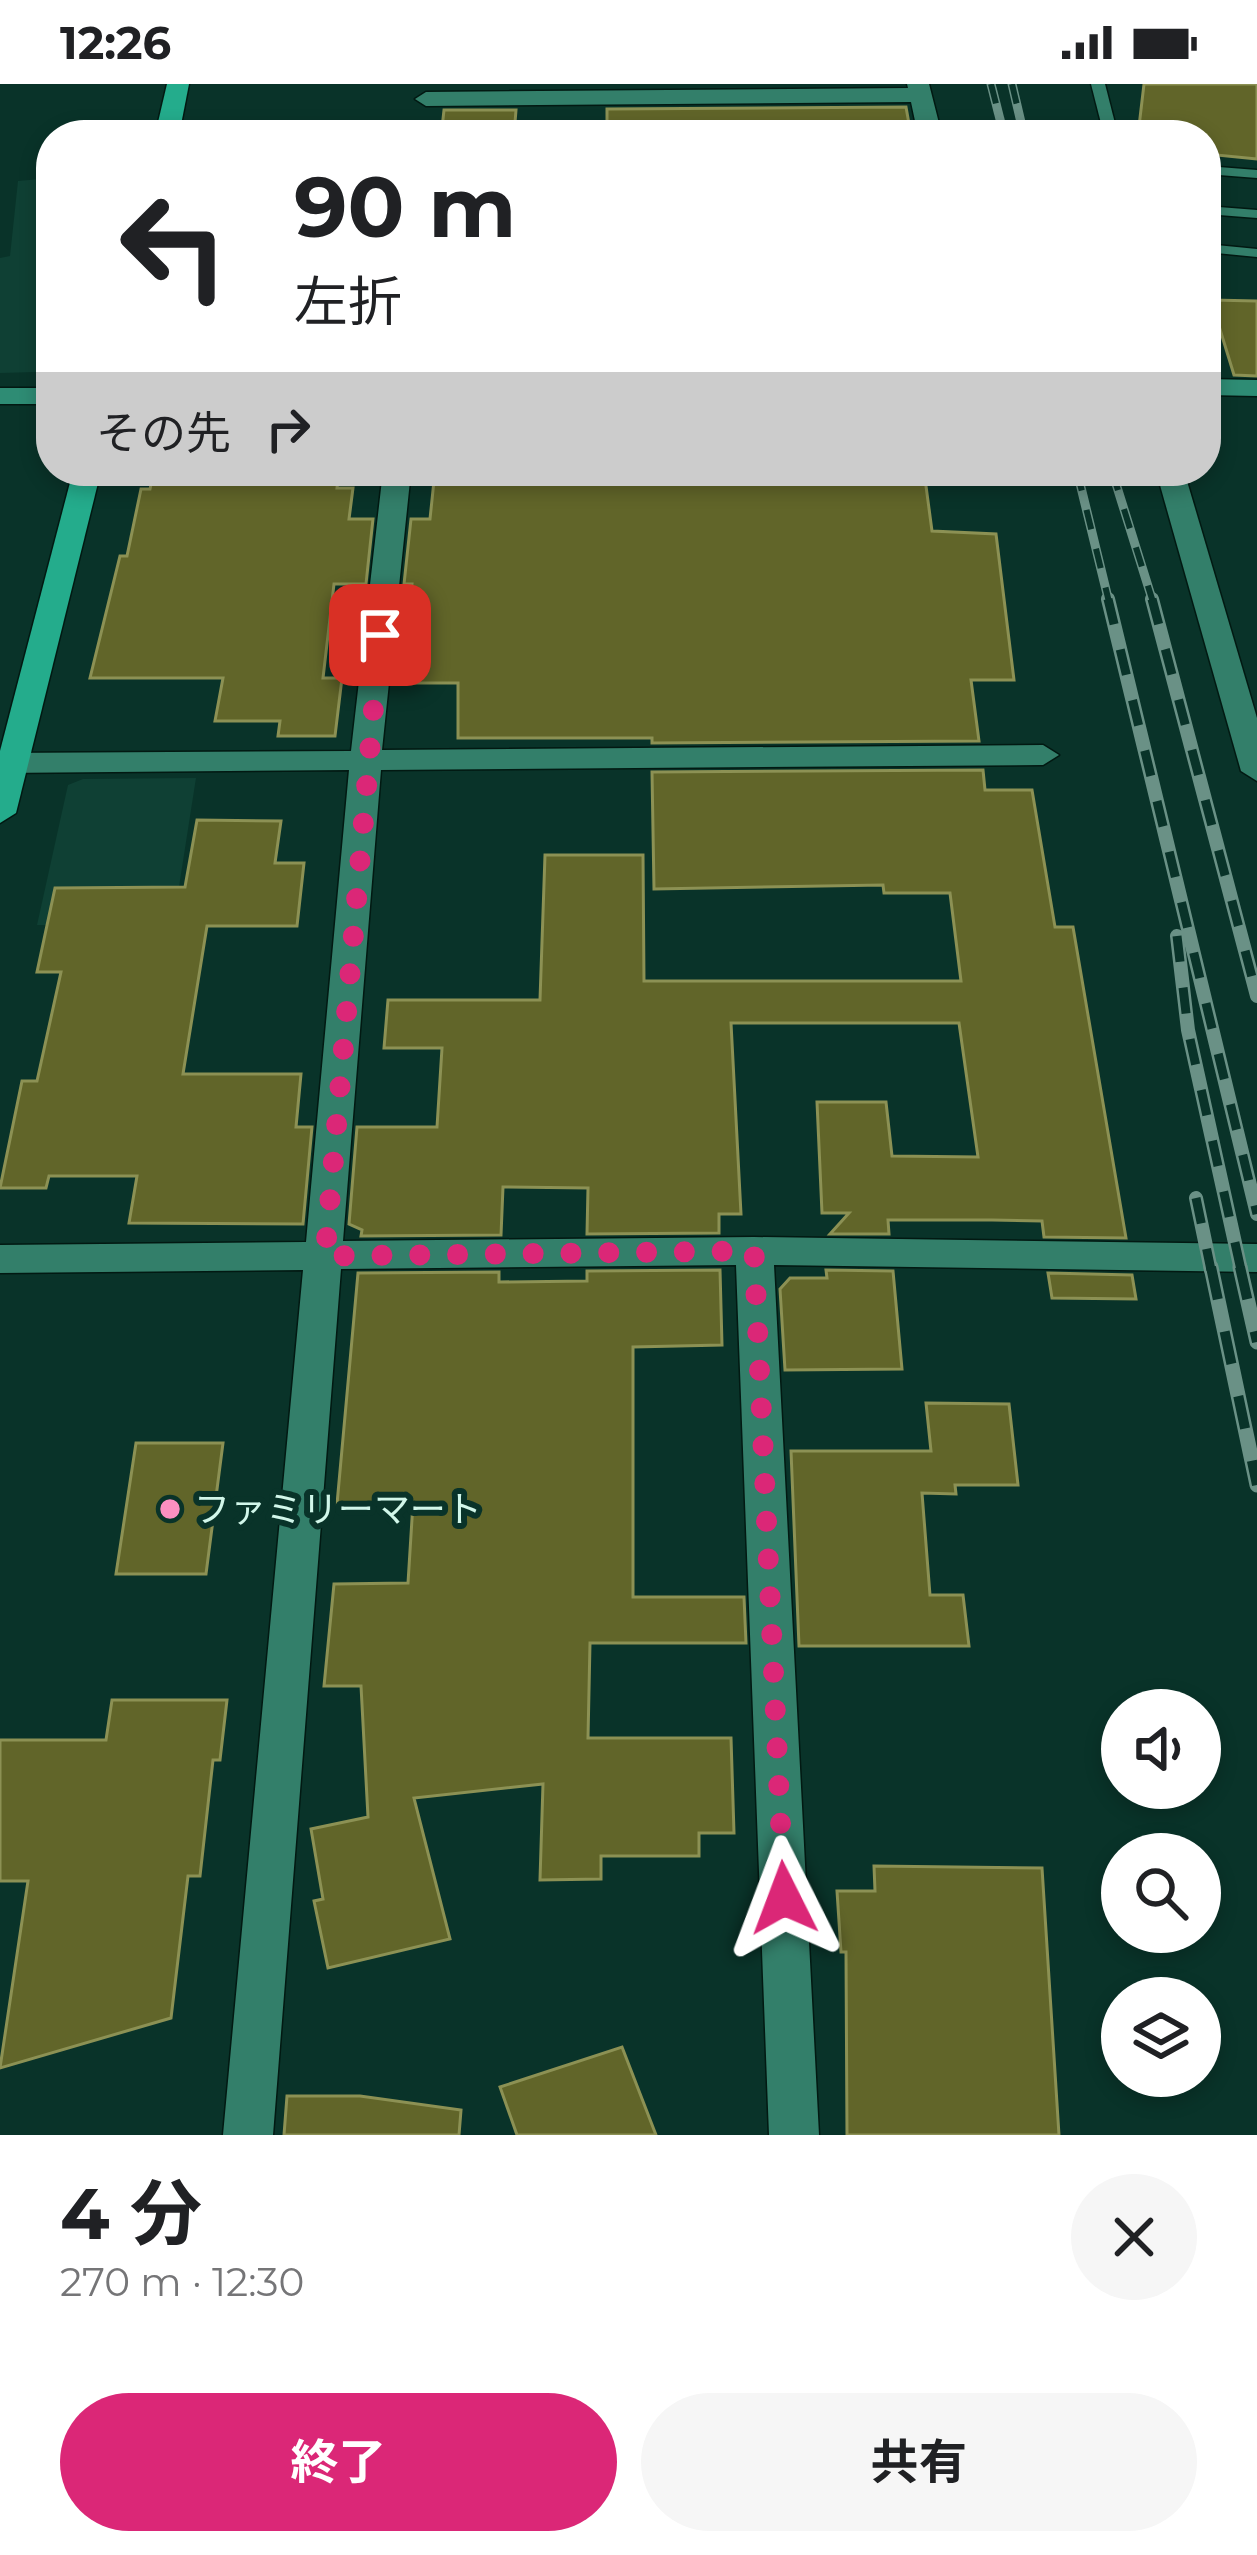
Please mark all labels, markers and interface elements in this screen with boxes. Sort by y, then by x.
text: 12:26 [60,15,171,70]
text: 90 m [294,156,516,258]
icon: left [96,168,252,324]
text: 左折 [294,269,402,335]
icon: right [255,396,321,462]
text: その先 [96,405,231,460]
pin [329,584,431,686]
icon: arrive [347,602,413,668]
place label: ファミリーマート [194,1487,482,1531]
marker: ファミリーマート [157,1496,183,1522]
map controls [1101,1689,1221,2097]
button: sound [1101,1689,1221,1809]
button: search [1101,1833,1221,1953]
position arrow [721,1835,847,1961]
button: layers [1101,1977,1221,2097]
text: 4 分 [60,2169,202,2257]
button: close [1071,2174,1197,2300]
text: 270 m · 12:30 [60,2258,304,2306]
button: 終了 [60,2393,617,2531]
button: 共有 [641,2393,1197,2531]

